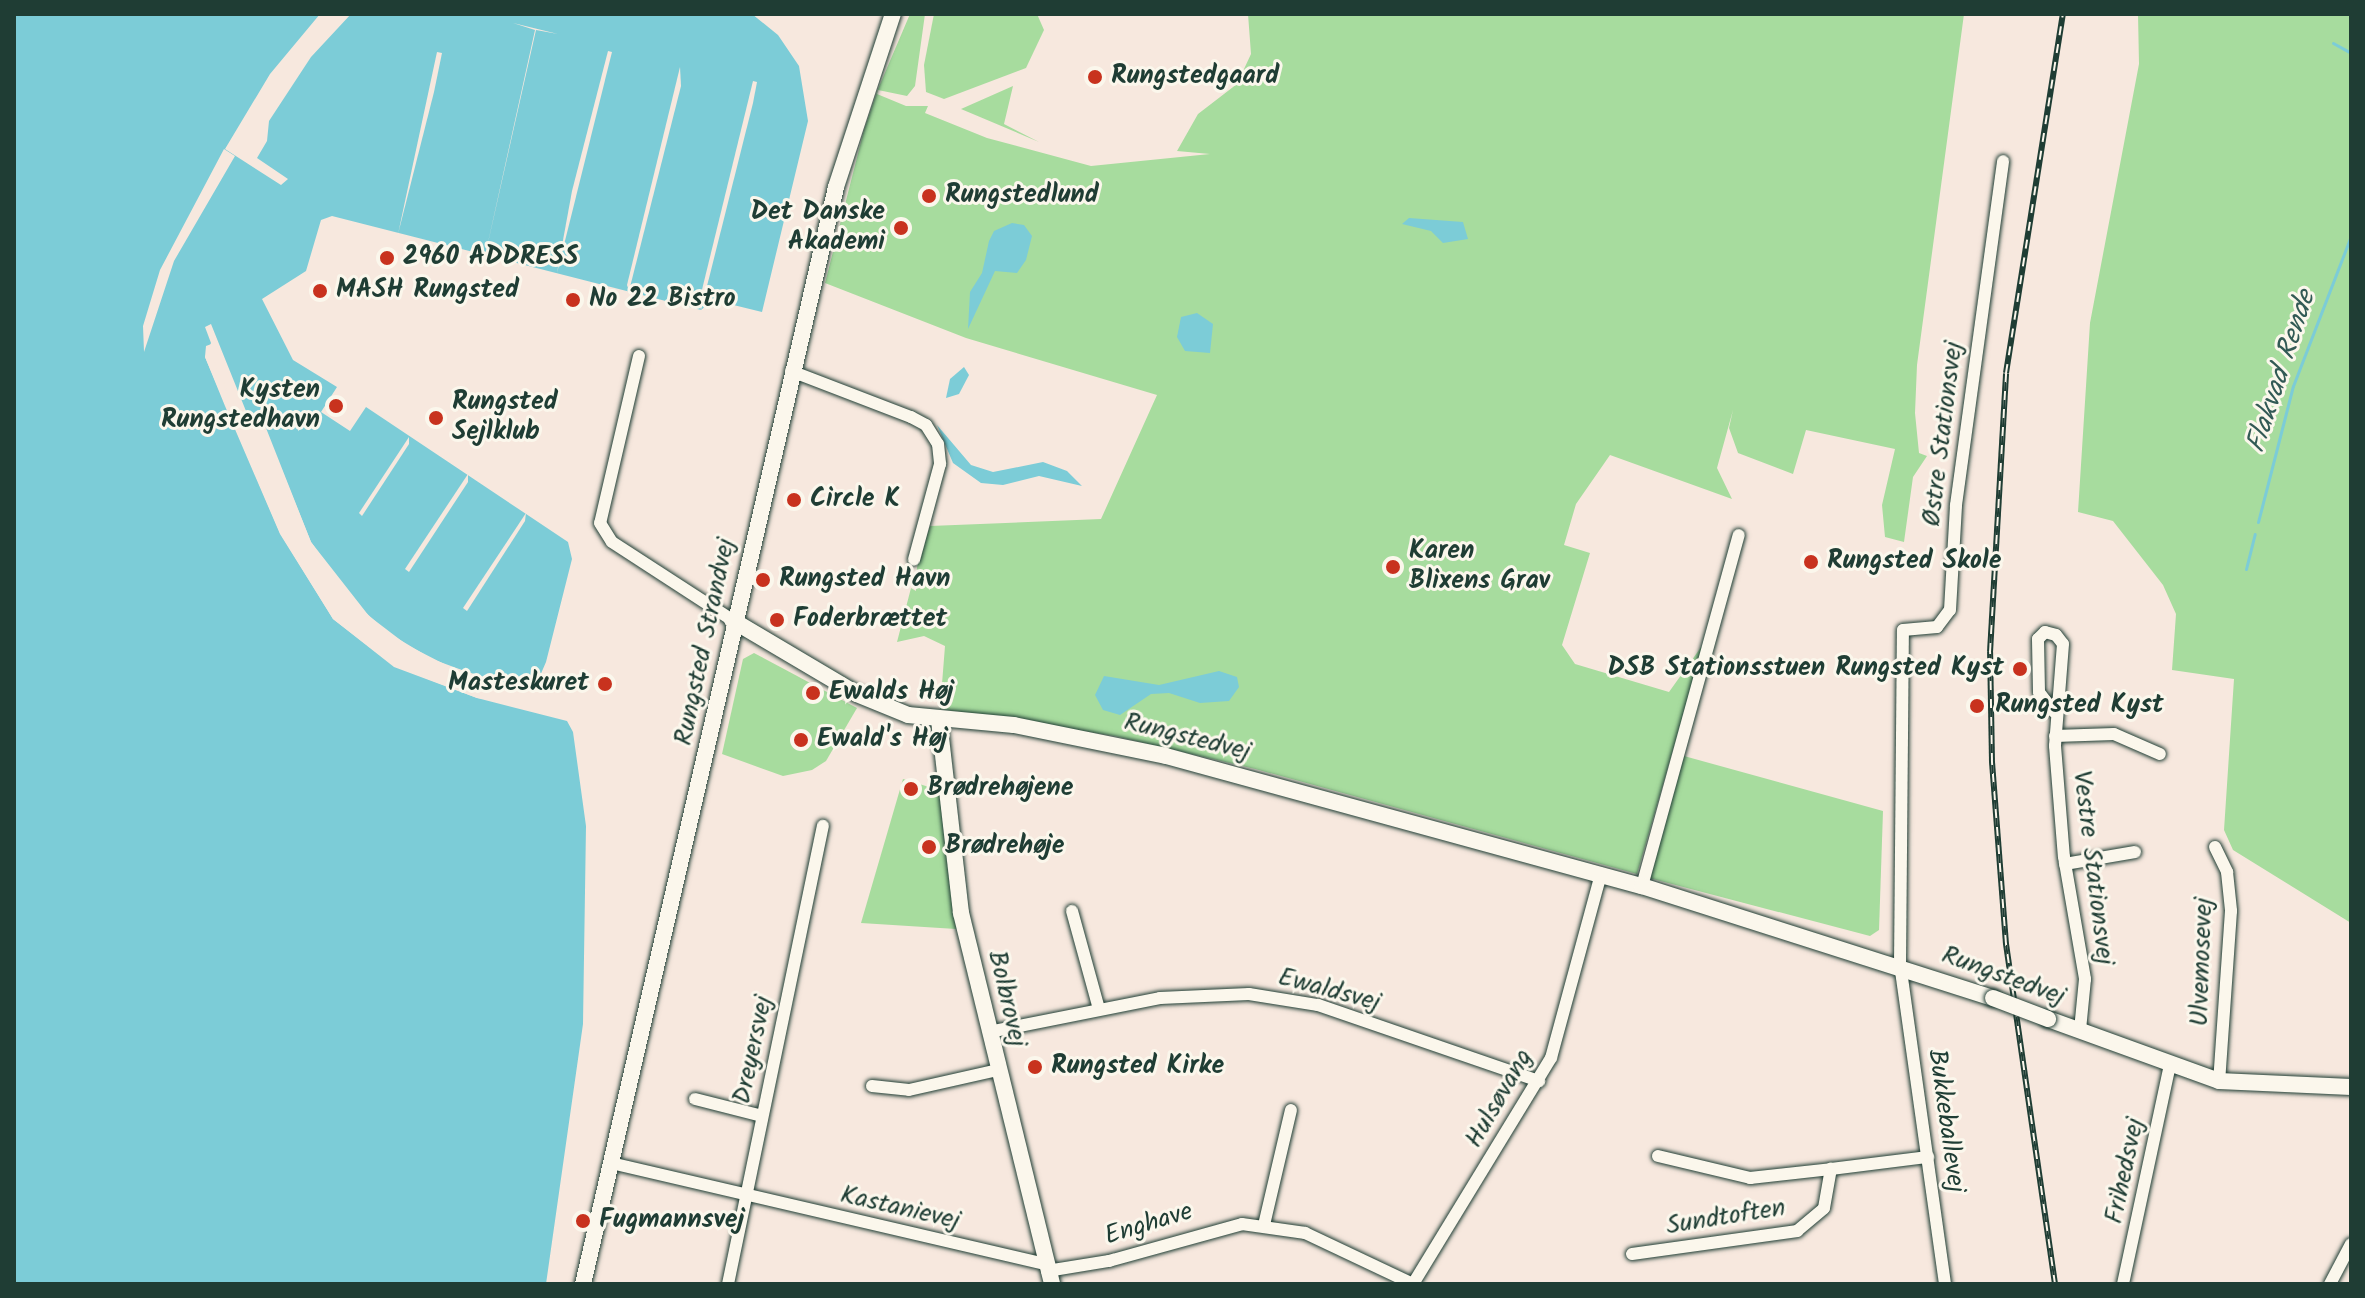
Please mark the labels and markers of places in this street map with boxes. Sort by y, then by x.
place label: Rungstedgaard [1111,61,1279,93]
marker: Rungstedgaard [1086,68,1104,86]
place label: Rungstedlund [945,180,1099,212]
marker: Rungstedlund [920,187,938,205]
place label: Det Danske Akademi [751,197,885,258]
marker: Det Danske Akademi [892,219,910,237]
place label: 2960 ADDRESS [403,242,578,274]
marker: 2960 ADDRESS [378,249,396,267]
place label: MASH Rungsted [336,275,519,307]
marker: MASH Rungsted [311,282,329,300]
place label: No 22 Bistro [589,284,736,316]
marker: No 22 Bistro [564,291,582,309]
place label: Kysten Rungstedhavn [161,375,320,436]
place label: Rungsted Sejlklub [452,387,558,448]
marker: Kysten Rungstedhavn [327,397,345,415]
marker: Rungsted Sejlklub [427,409,445,427]
place label: Circle K [810,484,900,516]
marker: Circle K [785,491,803,509]
place label: Karen Blixens Grav [1409,536,1550,598]
place label: Rungsted Skole [1827,546,2001,578]
marker: Rungsted Skole [1802,553,1820,571]
marker: Karen Blixens Grav [1384,558,1402,576]
place label: Rungsted Havn [779,564,950,596]
marker: Rungsted Havn [754,571,772,589]
place label: Foderbrættet [793,604,947,636]
marker: Foderbrættet [768,611,786,629]
place label: DSB Stationsstuen Rungsted Kyst [1607,653,2004,685]
marker: DSB Stationsstuen Rungsted Kyst [2011,660,2029,678]
place label: Masteskuret [448,668,589,700]
marker: Masteskuret [596,675,614,693]
place label: Ewalds Høj [829,677,954,709]
marker: Ewalds Høj [804,684,822,702]
place label: Rungsted Kyst [1995,690,2164,722]
marker: Rungsted Kyst [1966,695,1988,717]
place label: Ewald's Høj [817,724,947,756]
marker: Ewald's Høj [792,731,810,749]
place label: Brødrehøjene [927,773,1073,805]
marker: Brødrehøjene [902,780,920,798]
place label: Brødrehøje [945,831,1064,863]
marker: Brødrehøje [920,838,938,856]
place label: Rungsted Kirke [1051,1051,1224,1083]
marker: Rungsted Kirke [1026,1058,1044,1076]
place label: Fugmannsvej [599,1205,744,1237]
marker: Fugmannsvej [574,1212,592,1230]

